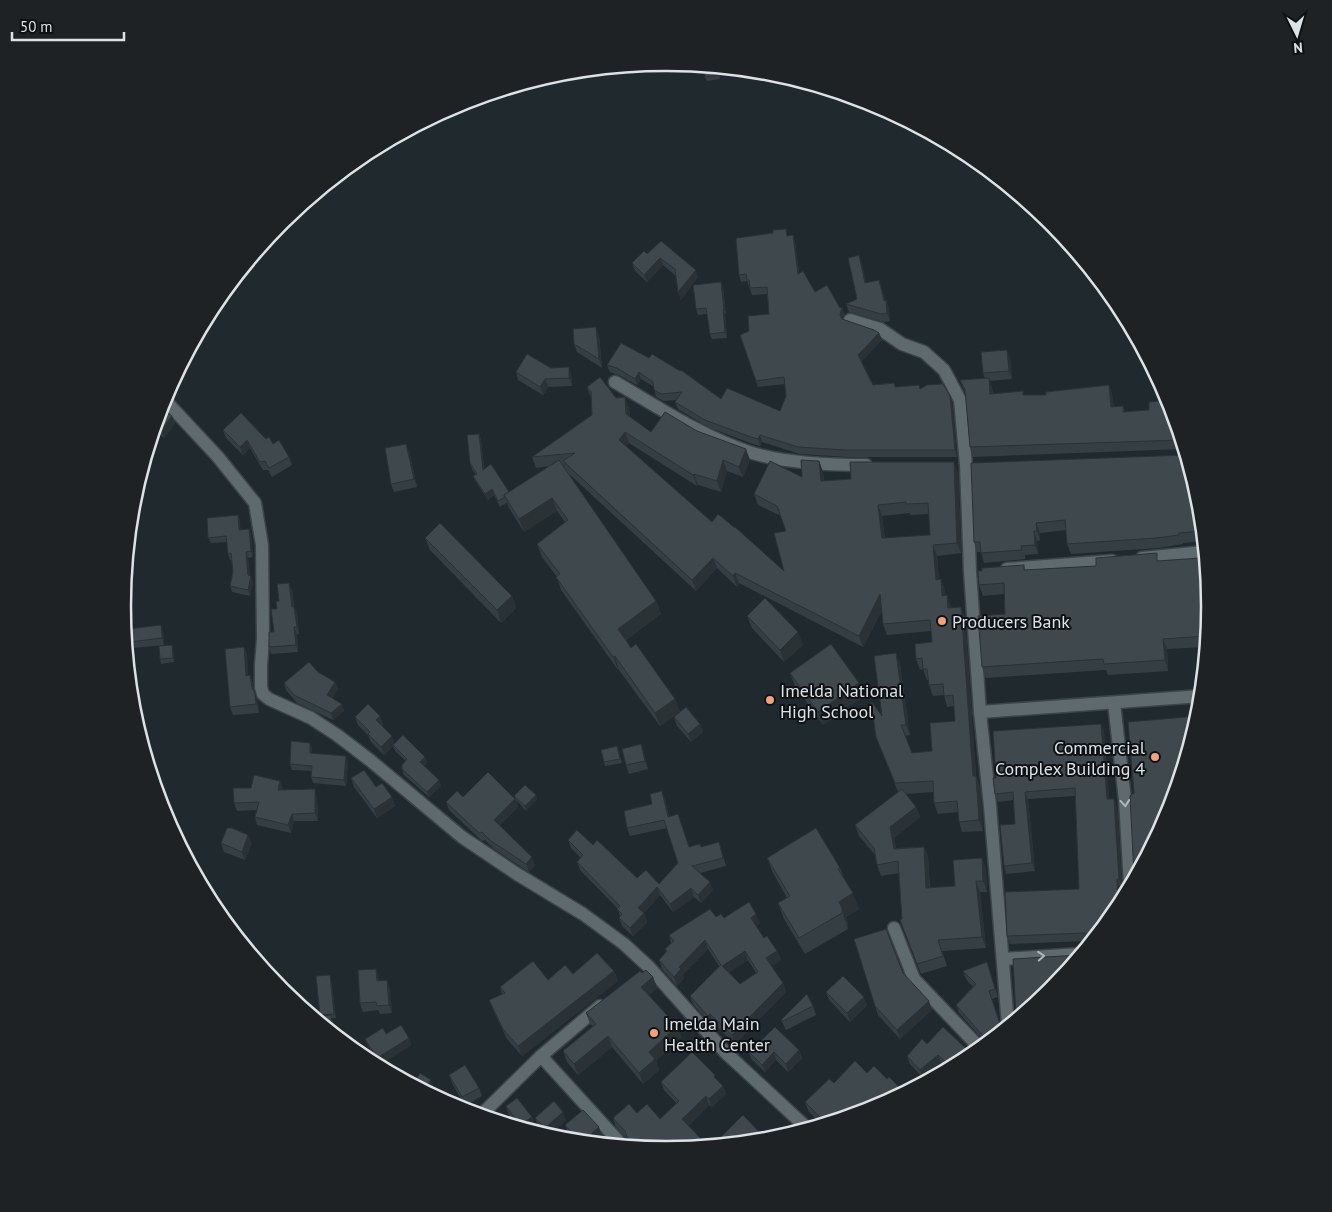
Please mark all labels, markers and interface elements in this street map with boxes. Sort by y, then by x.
scale bar [12,10,125,42]
north arrow [1272,10,1322,60]
text: 50 m [20,17,53,36]
text: N [1293,39,1304,57]
place label: Producers Bank [952,610,1070,633]
marker: Producers Bank [936,615,948,627]
place label: Imelda National High School [780,679,904,723]
marker: Imelda National High School [764,694,776,706]
place label: Commercial Complex Building 4 [995,736,1146,780]
marker: Commercial Complex Building 4 [1149,751,1161,763]
one-way arrow [1119,800,1130,808]
one-way arrow [1038,951,1046,962]
place label: Imelda Main Health Center [664,1012,770,1056]
marker: Imelda Main Health Center [648,1027,660,1039]

